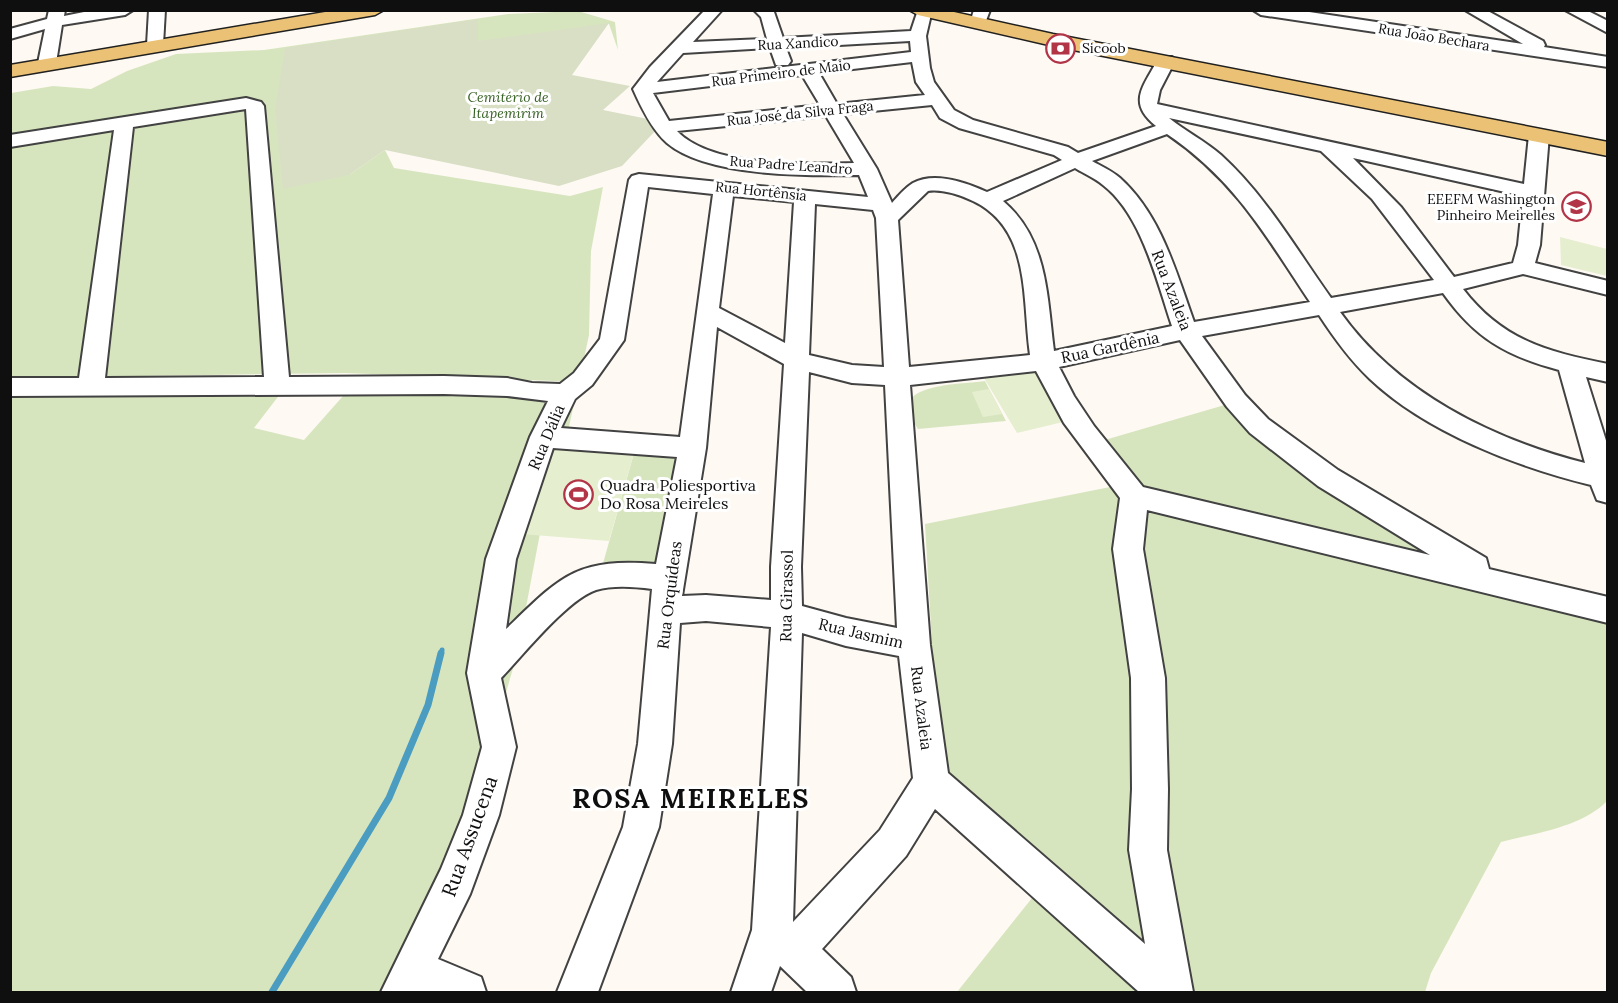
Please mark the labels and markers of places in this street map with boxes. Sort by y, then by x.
bank icon: Sicoob [1045,32,1077,64]
place label: Sicoob [1082,39,1126,57]
place label: EEEFM Washington Pinheiro Meirelles [1427,190,1555,224]
school or university icon: EEEFM Washington Pinheiro Meirelles [1560,191,1592,223]
place label: Quadra Poliesportiva Do Rosa Meireles [600,475,756,513]
sports icon: Quadra Poliesportiva Do Rosa Meireles [563,478,595,510]

